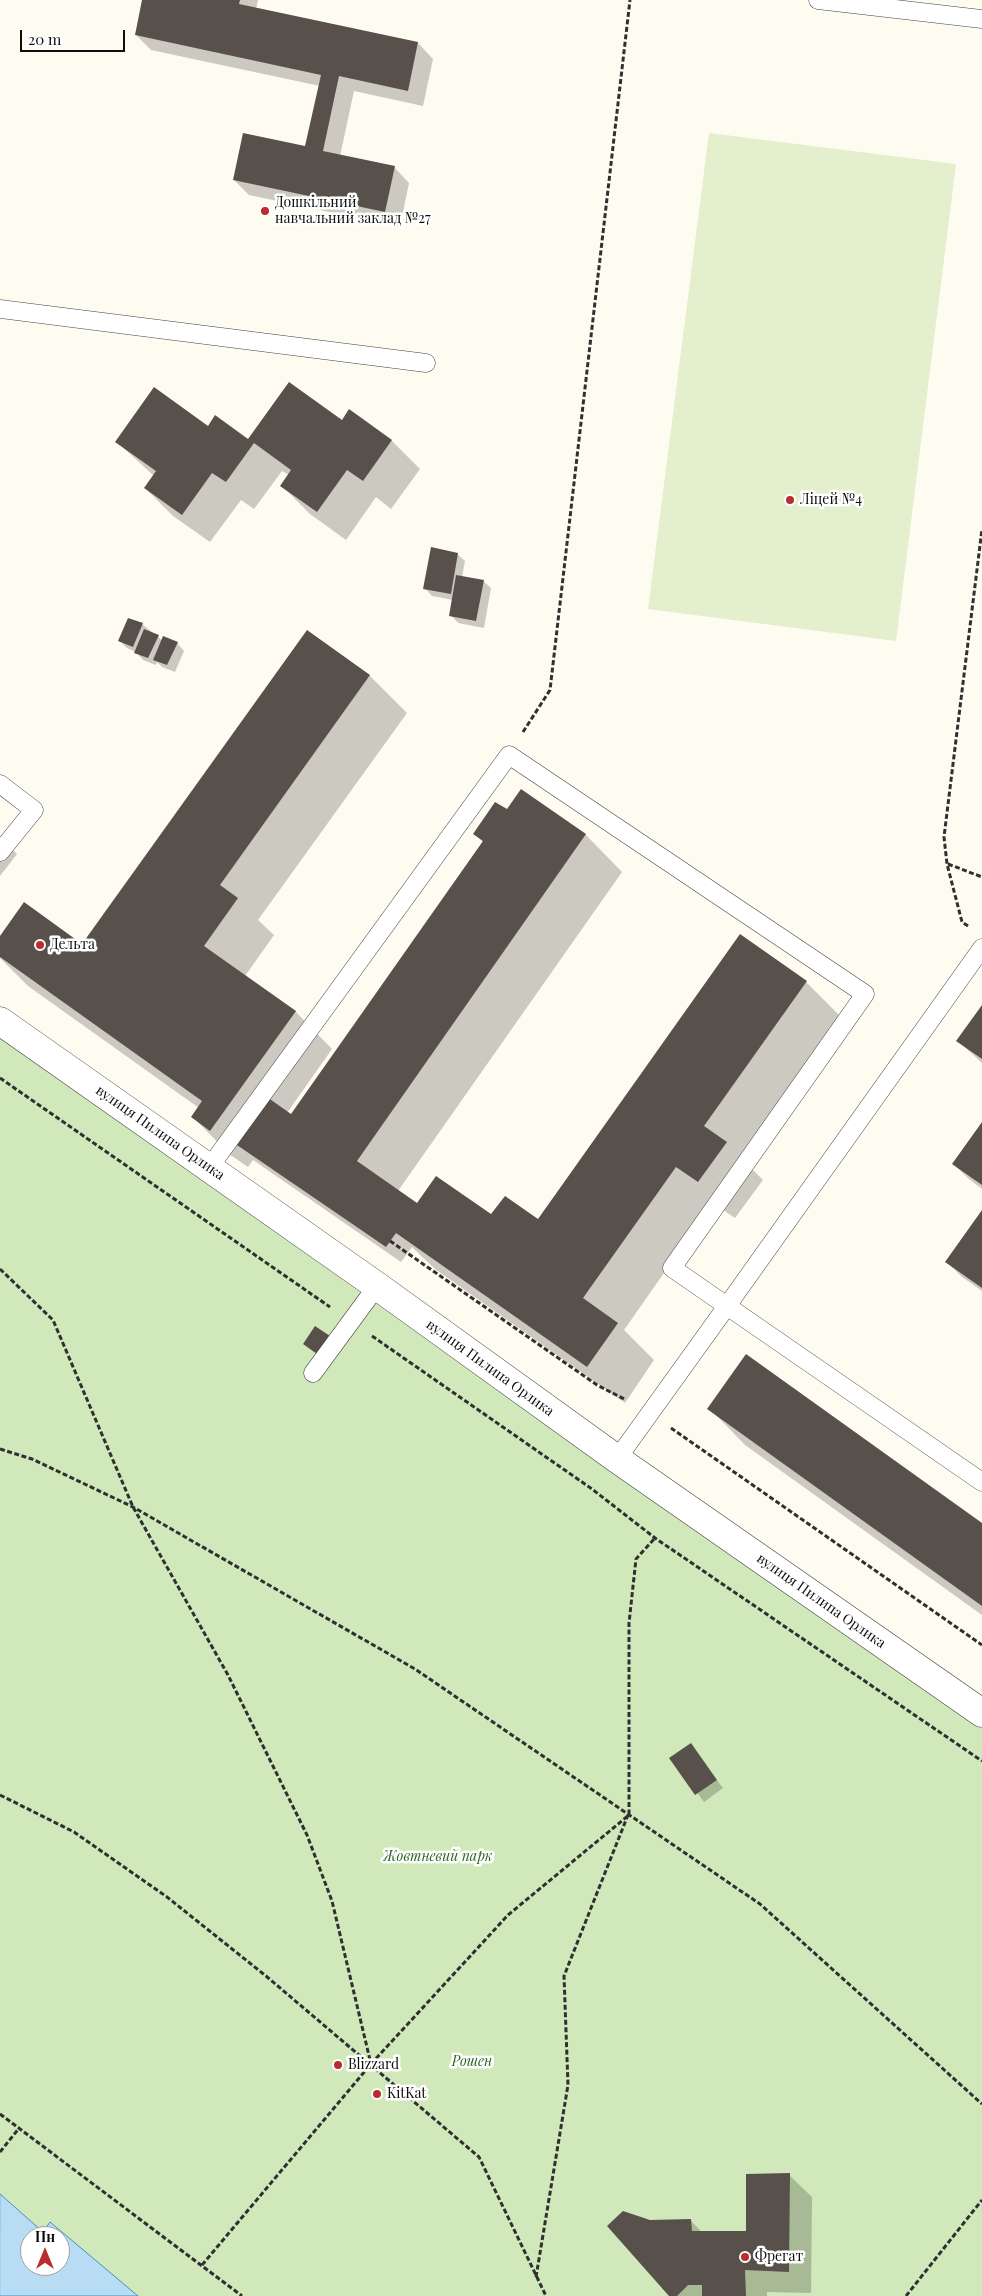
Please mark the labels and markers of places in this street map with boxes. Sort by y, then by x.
place label: Дошкільний навчальний заклад №27 [275,195,431,228]
marker: Дошкільний навчальний заклад №27 [259,205,271,217]
place label: Ліцей №4 [800,492,862,508]
marker: Ліцей №4 [784,494,796,506]
place label: Дельта [50,937,95,953]
marker: Дельта [34,939,46,951]
place label: Blizzard [348,2057,399,2073]
marker: Blizzard [332,2059,344,2071]
place label: KitKat [387,2086,426,2102]
marker: KitKat [371,2088,383,2100]
place label: Фрегат [755,2249,803,2265]
marker: Фрегат [739,2251,751,2263]

